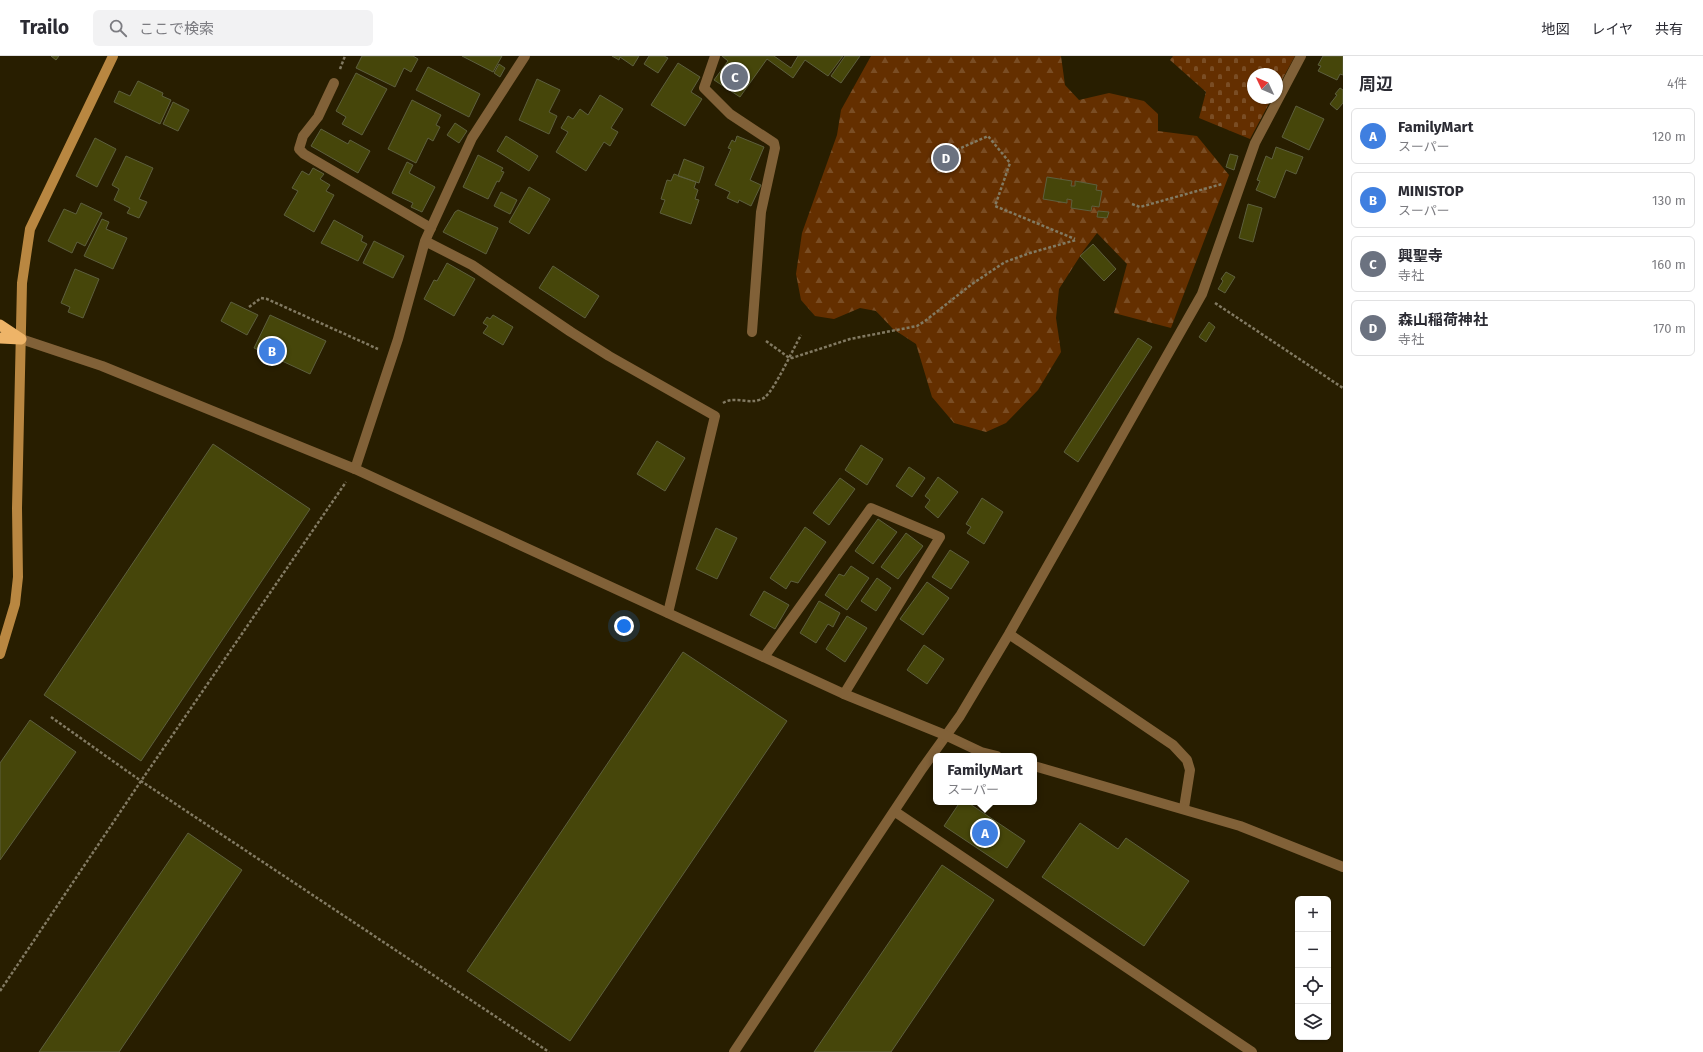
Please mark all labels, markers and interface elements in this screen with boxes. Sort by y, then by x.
search box [93,10,373,46]
text: Trailo [20,16,69,39]
icon: search [107,17,129,39]
text: ここで検索 [139,20,214,38]
text: 地図 [1541,21,1569,38]
text: レイヤ [1591,21,1633,38]
text: 共有 [1655,21,1683,38]
pin: C [722,62,748,92]
north arrow [1247,68,1283,104]
text: 周辺 [1359,74,1393,95]
text: 4件 [1667,76,1687,91]
text: FamilyMart [1398,118,1473,136]
text: A [1369,129,1377,144]
text: 120 m [1652,129,1686,144]
text: スーパー [1398,139,1450,154]
pin: D [933,143,959,173]
text: MINISTOP [1398,182,1464,200]
text: B [1369,193,1377,208]
text: 130 m [1652,193,1686,208]
text: スーパー [1398,203,1450,218]
text: 興聖寺 [1398,247,1443,265]
text: C [1369,257,1377,272]
text: 160 m [1652,257,1686,272]
text: 寺社 [1398,268,1424,283]
text: 森山稲荷神社 [1398,311,1488,329]
text: D [1369,321,1377,336]
text: 170 m [1653,321,1686,336]
text: 寺社 [1398,332,1424,347]
pin: B [259,336,285,366]
your location [614,616,634,636]
popup [933,753,1037,805]
text: FamilyMart [947,761,1023,779]
text: スーパー [947,782,999,797]
pin: A [972,818,998,848]
map controls [1295,896,1331,1040]
button: + [1295,896,1331,932]
button: − [1295,932,1331,968]
button: locate [1295,968,1331,1004]
button: layers [1295,1004,1331,1040]

